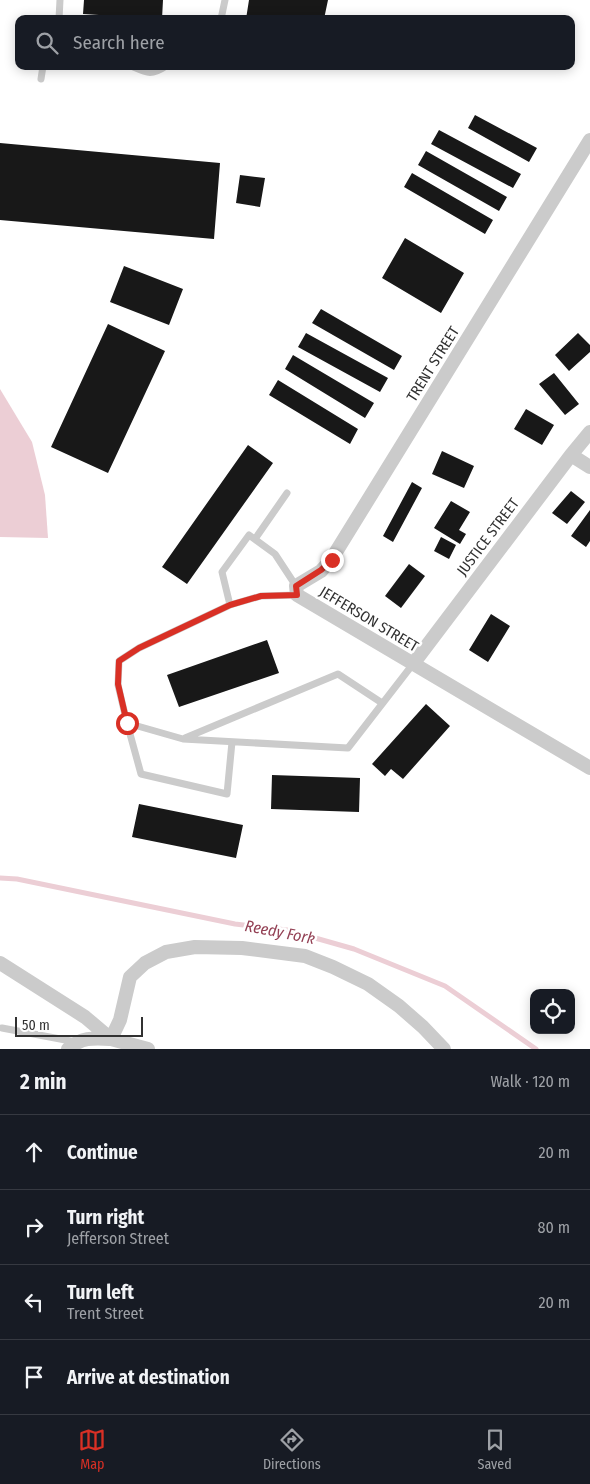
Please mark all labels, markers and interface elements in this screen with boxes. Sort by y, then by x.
search box [15,15,575,70]
icon: search [33,29,61,57]
text: Search here [73,31,165,54]
street label: TRENT STREET [403,323,463,405]
street label: JUSTICE STREET [453,495,523,579]
route end [321,549,344,572]
street label: JEFFERSON STREET [316,582,422,656]
route start [116,712,139,735]
water label: Reedy Fork [243,916,317,948]
map controls [530,989,575,1034]
button: locate [530,989,575,1034]
scale bar [15,1014,142,1037]
text: 50 m [22,1017,50,1034]
text: 2 min [20,1069,67,1095]
text: Walk · 120 m [491,1072,570,1091]
icon: ahead [20,1138,48,1166]
text: Continue [67,1141,138,1164]
text: 20 m [539,1143,570,1162]
text: Turn right [67,1206,144,1229]
icon: right [20,1213,48,1241]
text: 80 m [538,1218,570,1237]
text: Jefferson Street [67,1229,169,1248]
text: Turn left [67,1281,134,1304]
icon: left [20,1288,48,1316]
text: 20 m [539,1293,570,1312]
text: Trent Street [67,1304,144,1323]
icon: arrive [20,1363,48,1391]
text: Arrive at destination [67,1366,230,1389]
tab: Map [78,1426,106,1473]
tab: Directions [263,1426,321,1473]
tab: Saved [477,1426,512,1473]

